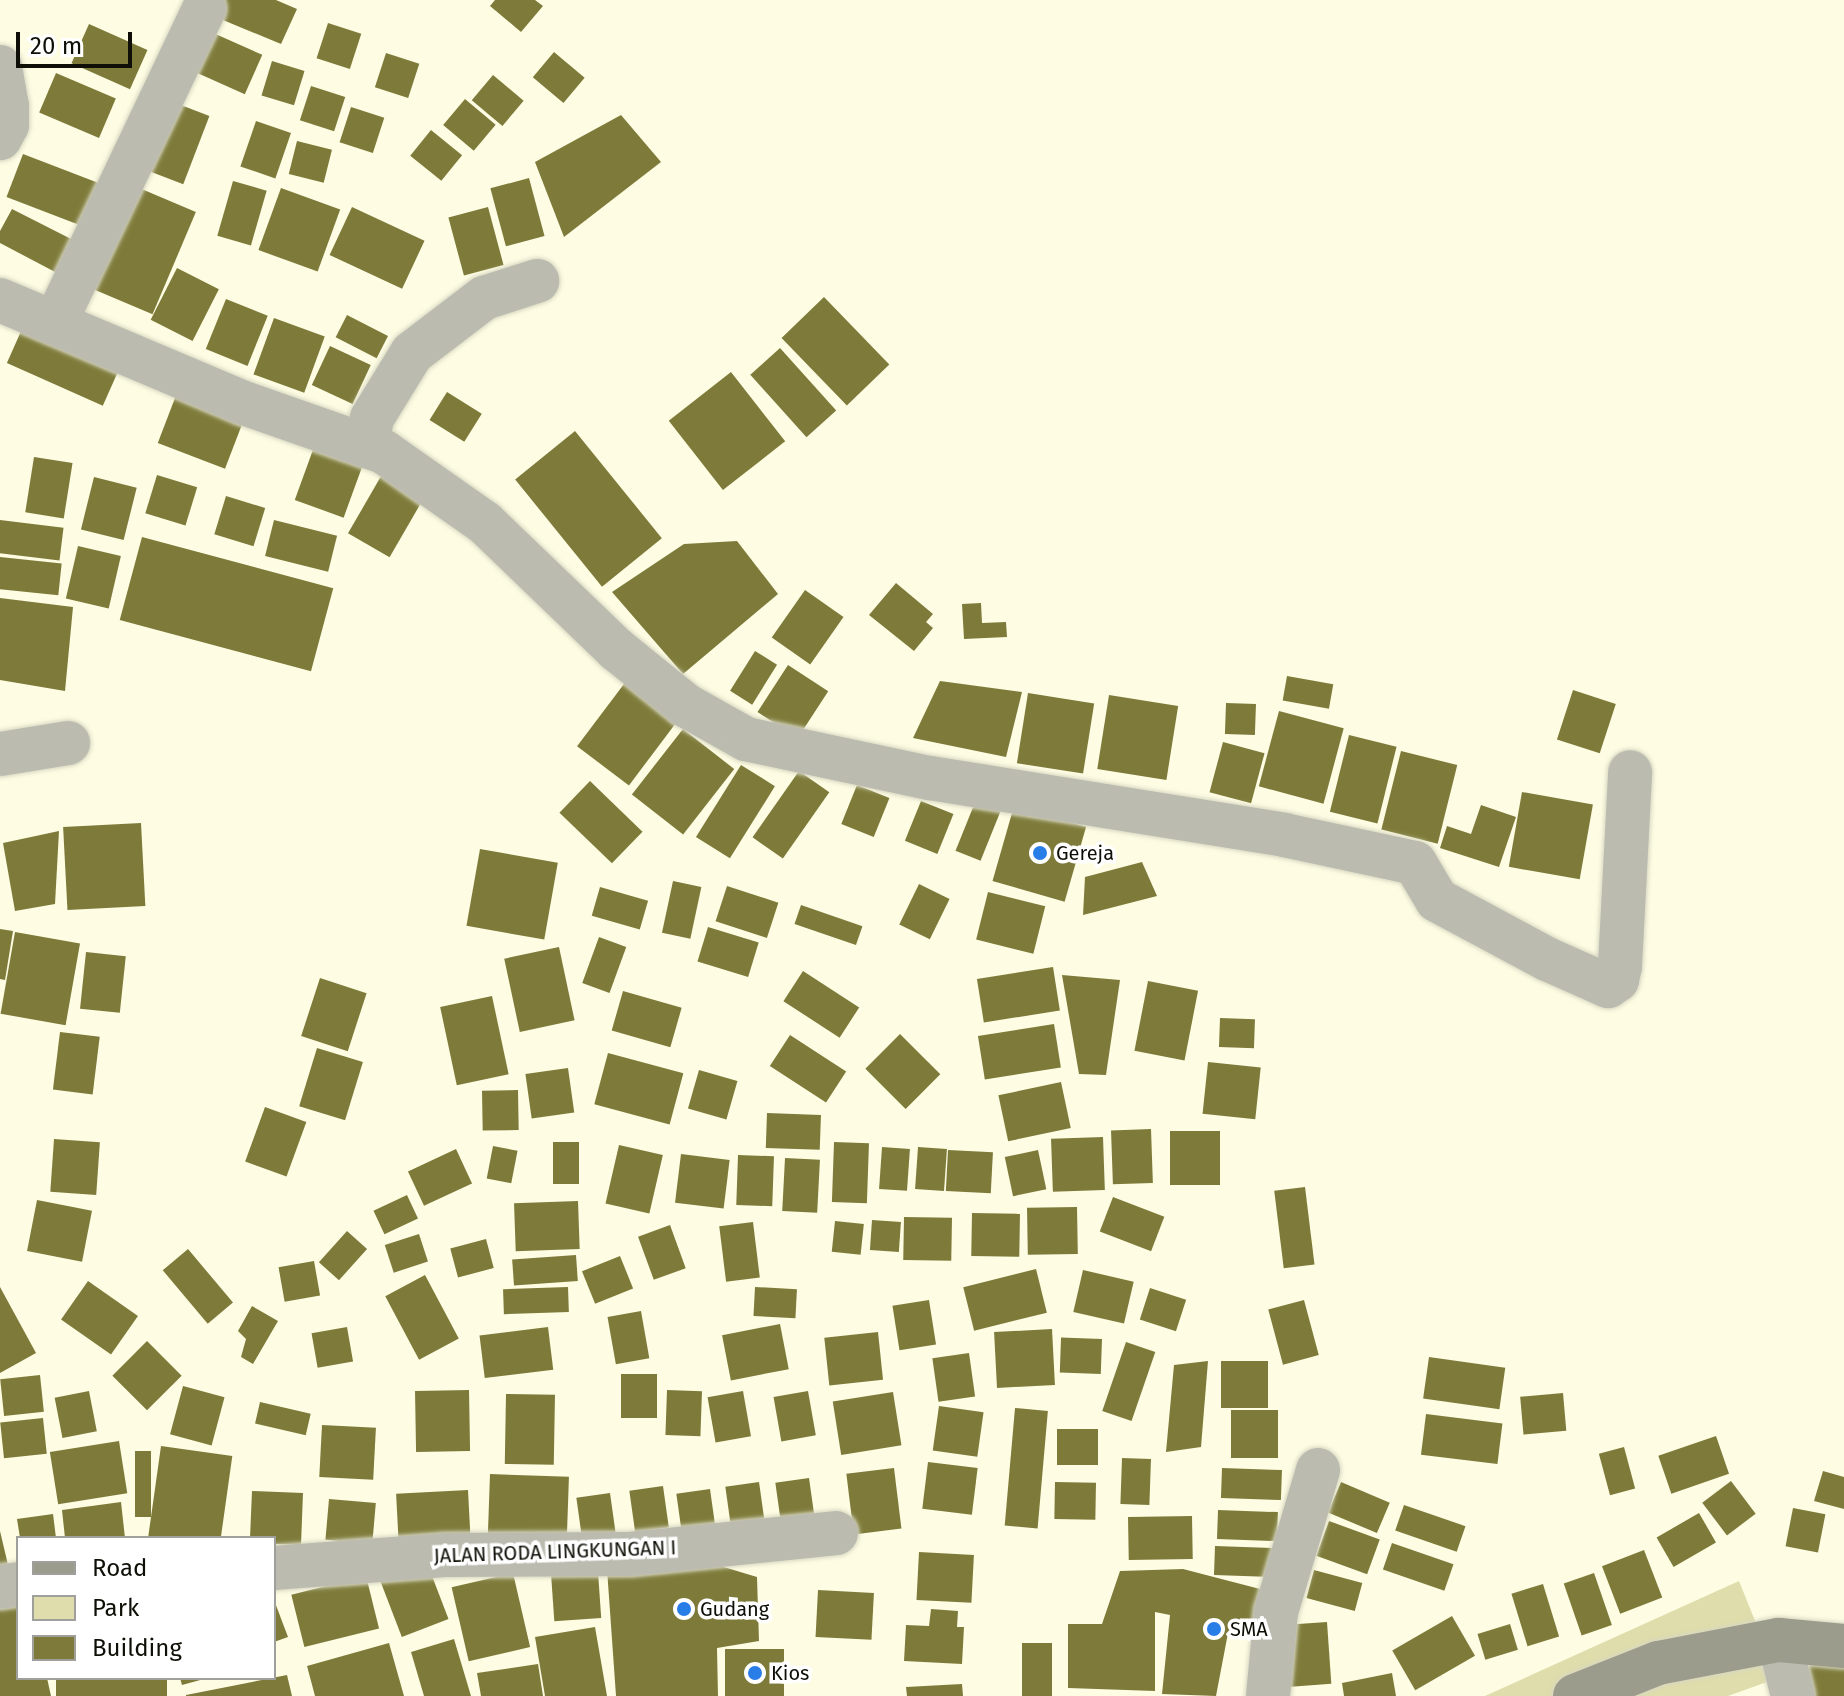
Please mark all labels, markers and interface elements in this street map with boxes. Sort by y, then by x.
scale bar [20,16,136,66]
text: 20 m [30,32,82,60]
place label: Gereja [1056,841,1114,865]
marker: Gereja [1031,844,1049,862]
legend [16,1536,276,1680]
street label: JALAN RODA LINGKUNGAN I [433,1536,677,1568]
text: Road [92,1554,147,1582]
text: Park [92,1594,139,1622]
place label: Gudang [700,1597,769,1621]
marker: Gudang [675,1600,693,1618]
place label: SMA [1230,1617,1268,1641]
marker: SMA [1205,1620,1223,1638]
text: Building [92,1634,182,1662]
place label: Kios [771,1661,809,1685]
marker: Kios [746,1664,764,1682]

